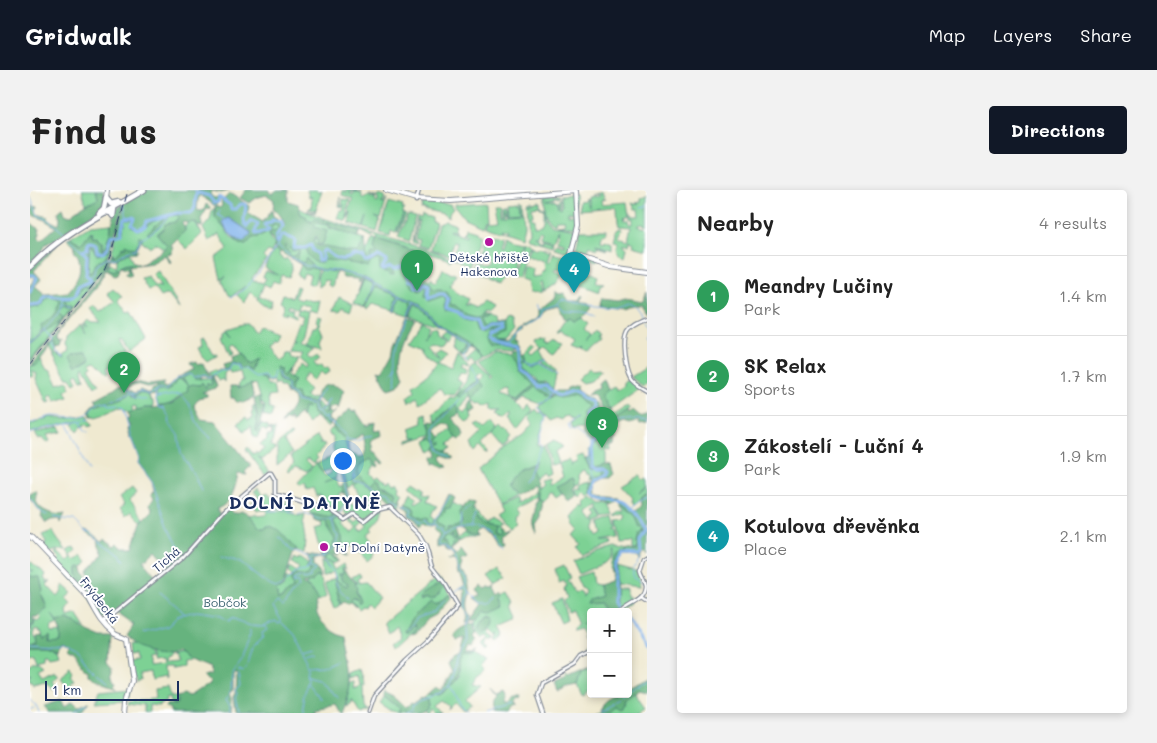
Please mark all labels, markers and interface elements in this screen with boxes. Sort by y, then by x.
text: Gridwalk [25,20,132,51]
text: Map [929,23,965,47]
text: Layers [993,23,1052,47]
text: Share [1080,23,1132,47]
button: Directions [989,106,1127,154]
text: Find us [30,107,157,153]
text: Nearby [697,209,774,236]
text: 4 results [1039,212,1107,233]
marker: Dětské hřiště Hakenova [483,236,495,248]
place label: Dětské hřiště Hakenova [449,249,529,279]
pin: 1 [401,250,433,291]
pin: 4 [558,252,590,293]
text: Meandry Lučiny [744,273,893,298]
text: 1 [709,285,717,306]
text: 1.4 km [1059,285,1107,306]
text: Park [744,298,780,319]
pin: 2 [108,352,140,393]
text: SK Relax [744,353,827,378]
text: 2 [709,365,717,386]
text: 1.7 km [1060,365,1107,386]
text: Sports [744,378,795,399]
pin: 3 [586,407,618,448]
text: Zákostelí - Luční 4 [744,433,923,458]
text: 3 [708,445,718,466]
text: 1.9 km [1059,445,1107,466]
your location [330,448,356,474]
text: Park [744,458,780,479]
district label: DOLNÍ DATYNĚ [229,490,381,514]
text: Kotulova dřevěnka [744,513,920,538]
text: 4 [708,525,718,546]
text: 2.1 km [1060,525,1107,546]
text: Place [744,538,787,559]
place label: TJ Dolní Datyně [334,539,425,555]
marker: TJ Dolní Datyně [318,541,330,553]
street label: Tichá [149,543,183,575]
street label: Frýdecká [77,573,123,627]
park label: Bobčok [204,594,246,610]
map controls [587,608,632,698]
button: + [587,608,632,653]
button: − [587,653,632,698]
scale bar [45,678,179,701]
text: 1 km [52,680,81,699]

